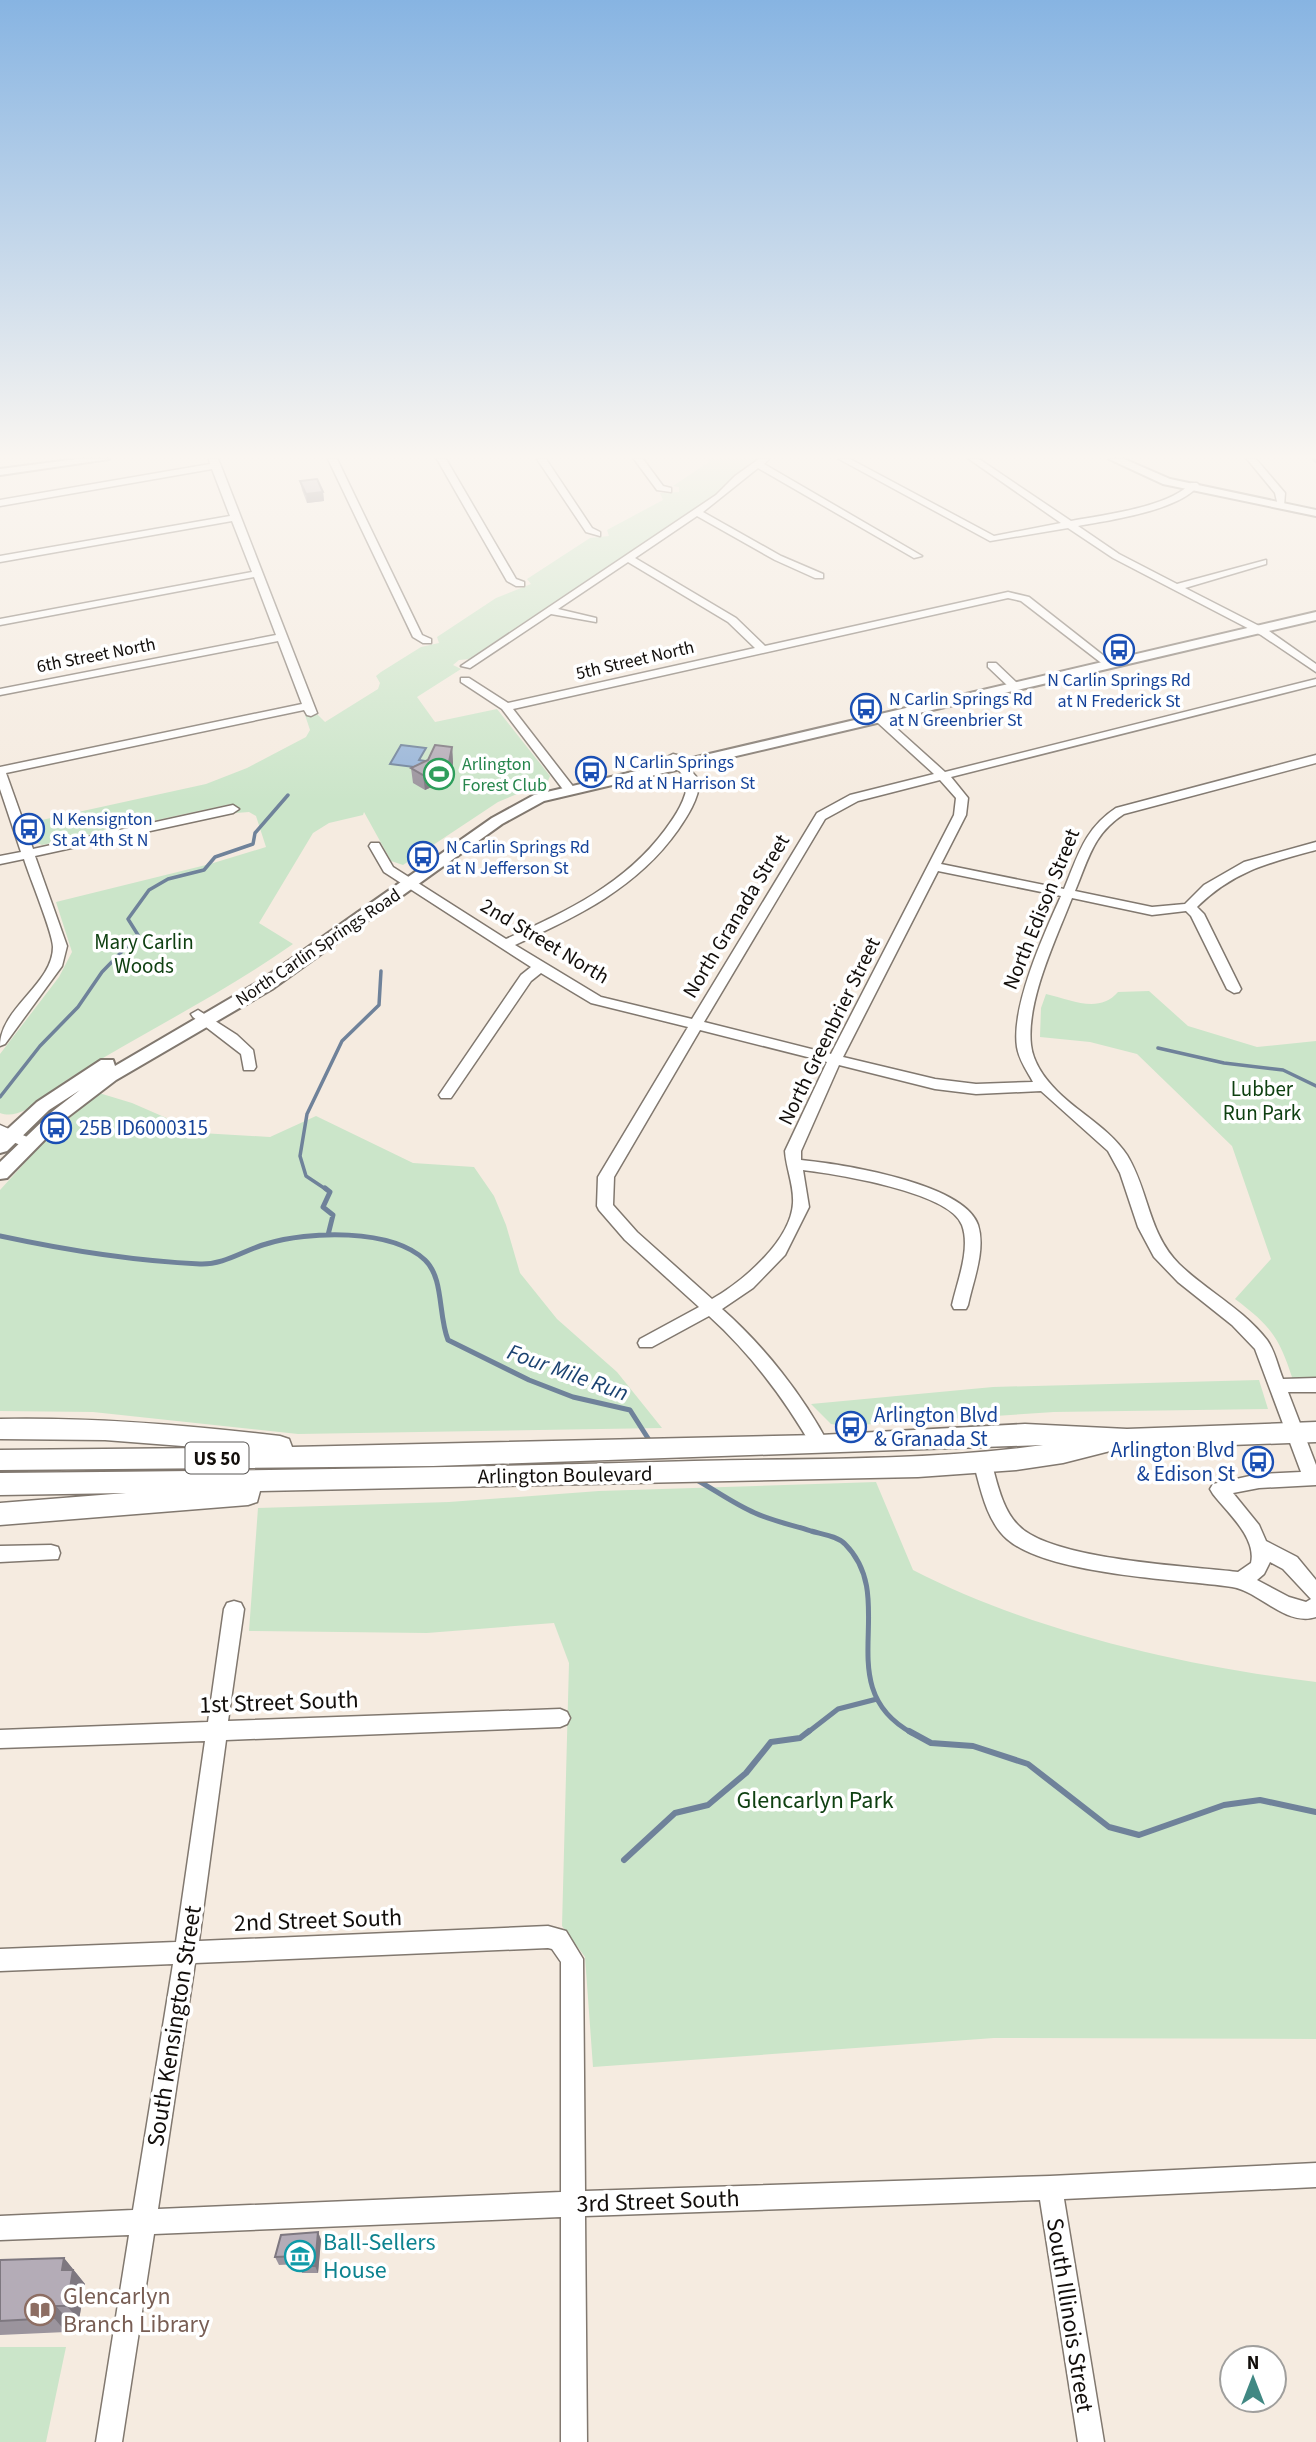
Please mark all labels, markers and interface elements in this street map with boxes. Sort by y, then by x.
street label: 6th Street North [34,632,158,679]
bus stop icon: N Carlin Springs Rd at N Frederick St [1102,633,1136,667]
street label: 5th Street North [574,635,697,686]
place label: N Carlin Springs Rd at N Frederick St [1047,668,1191,714]
place label: N Carlin Springs Rd at N Greenbrier St [889,687,1033,733]
bus stop icon: N Carlin Springs Rd at N Greenbrier St [849,692,883,726]
place label: N Carlin Springs Rd at N Harrison St [614,750,755,796]
place label: Arlington Forest Club [462,752,547,798]
bus stop icon: N Carlin Springs Rd at N Harrison St [574,755,608,789]
sports icon: Arlington Forest Club [422,757,456,791]
place label: N Kensignton St at 4th St N [52,807,153,853]
bus stop icon: N Kensignton St at 4th St N [12,812,46,846]
street label: North Edison Street [995,824,1087,994]
street label: North Granada Street [675,828,797,1004]
place label: N Carlin Springs Rd at N Jefferson St [446,835,590,881]
bus stop icon: N Carlin Springs Rd at N Jefferson St [406,840,440,874]
street label: North Carlin Springs Road [231,883,406,1012]
street label: 2nd Street North [475,891,615,991]
park label: Mary Carlin Woods [94,927,194,981]
street label: North Greenbrier Street [770,932,888,1130]
park label: Lubber Run Park [1223,1074,1302,1128]
bus stop icon: 25B ID6000315 [39,1111,73,1145]
place label: 25B ID6000315 [79,1113,208,1143]
water label: Four Mile Run [503,1335,633,1410]
place label: Arlington Blvd & Granada St [874,1400,998,1454]
bus stop icon: Arlington Blvd & Granada St [834,1410,868,1444]
place label: Arlington Blvd & Edison St [1111,1435,1235,1489]
road number: US 50 [186,1442,248,1474]
bus stop icon: Arlington Blvd & Edison St [1241,1445,1275,1479]
street label: Arlington Boulevard [477,1458,653,1492]
street label: 1st Street South [199,1682,359,1723]
park label: Glencarlyn Park [736,1783,894,1818]
street label: 2nd Street South [233,1900,403,1941]
street label: South Kensington Street [138,1903,211,2149]
street label: 3rd Street South [576,2181,740,2222]
street label: South Illinois Street [1037,2215,1102,2415]
place label: Ball-Sellers House [323,2225,436,2288]
museum icon: Ball-Sellers House [283,2239,317,2273]
place label: Glencarlyn Branch Library [63,2279,210,2342]
library icon: Glencarlyn Branch Library [23,2293,57,2327]
north arrow [1218,2344,1288,2414]
text: N [1247,2350,1259,2377]

